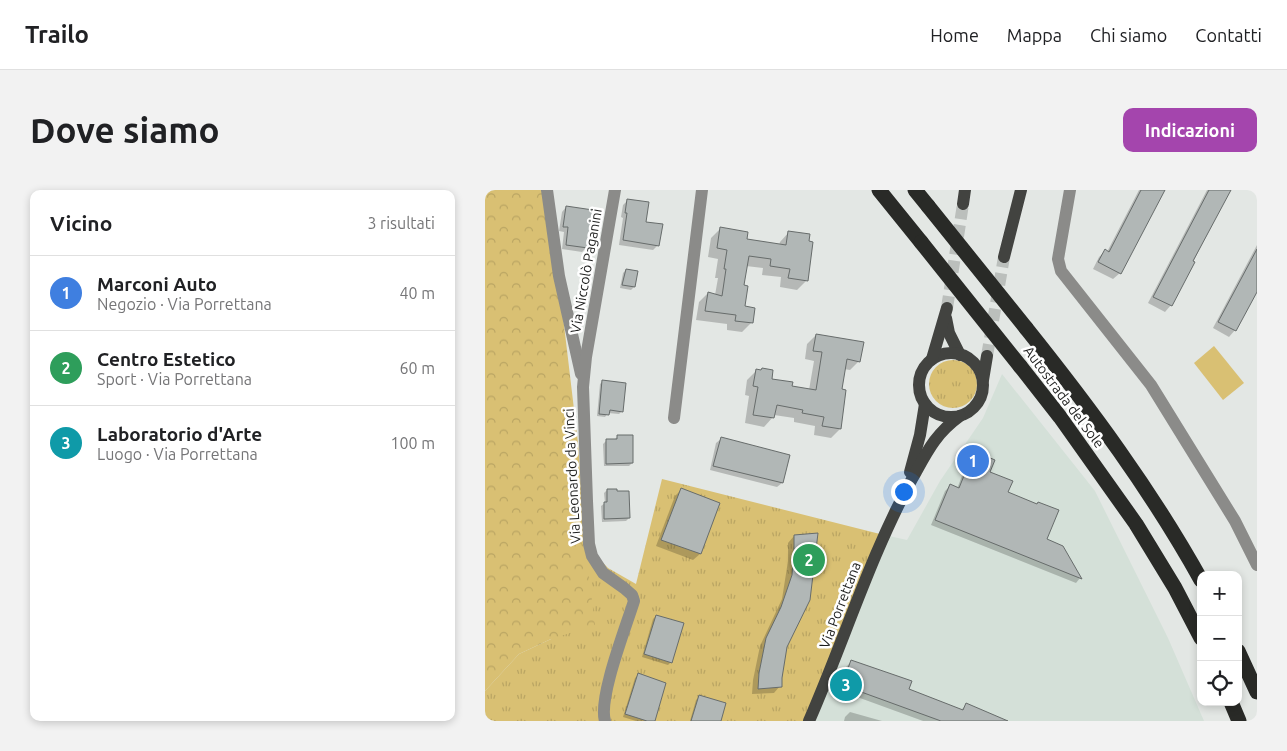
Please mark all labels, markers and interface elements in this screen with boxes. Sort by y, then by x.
text: Trailo [25,21,89,48]
text: Home [930,25,979,45]
text: Mappa [1007,25,1062,45]
text: Chi siamo [1090,25,1167,45]
text: Contatti [1195,25,1262,45]
button: Indicazioni [1123,108,1257,152]
text: Dove siamo [30,110,220,150]
street label: Via Niccolò Paganini [567,207,605,335]
text: Vicino [50,211,112,235]
text: 3 risultati [367,214,435,232]
text: Marconi Auto [97,273,217,295]
text: 1 [61,284,71,302]
text: 40 m [399,284,435,302]
text: Negozio · Via Porrettana [97,295,272,313]
street label: Autostrada del Sole [1021,343,1107,451]
text: Centro Estetico [97,348,236,370]
text: 2 [61,359,71,377]
text: 60 m [399,359,435,377]
text: Sport · Via Porrettana [97,370,252,388]
street label: Via Leonardo da Vinci [560,408,584,544]
text: Laboratorio d'Arte [97,423,262,445]
text: 3 [61,434,71,452]
text: 100 m [390,434,435,452]
pin: 1 [957,442,989,480]
text: Luogo · Via Porrettana [97,445,258,463]
your location [891,479,917,505]
pin: 2 [793,541,825,579]
street label: Via Porrettana [816,560,864,650]
map controls [1197,571,1242,706]
button: + [1197,571,1242,616]
button: − [1197,616,1242,661]
button: locate [1197,661,1242,706]
pin: 3 [830,666,862,704]

